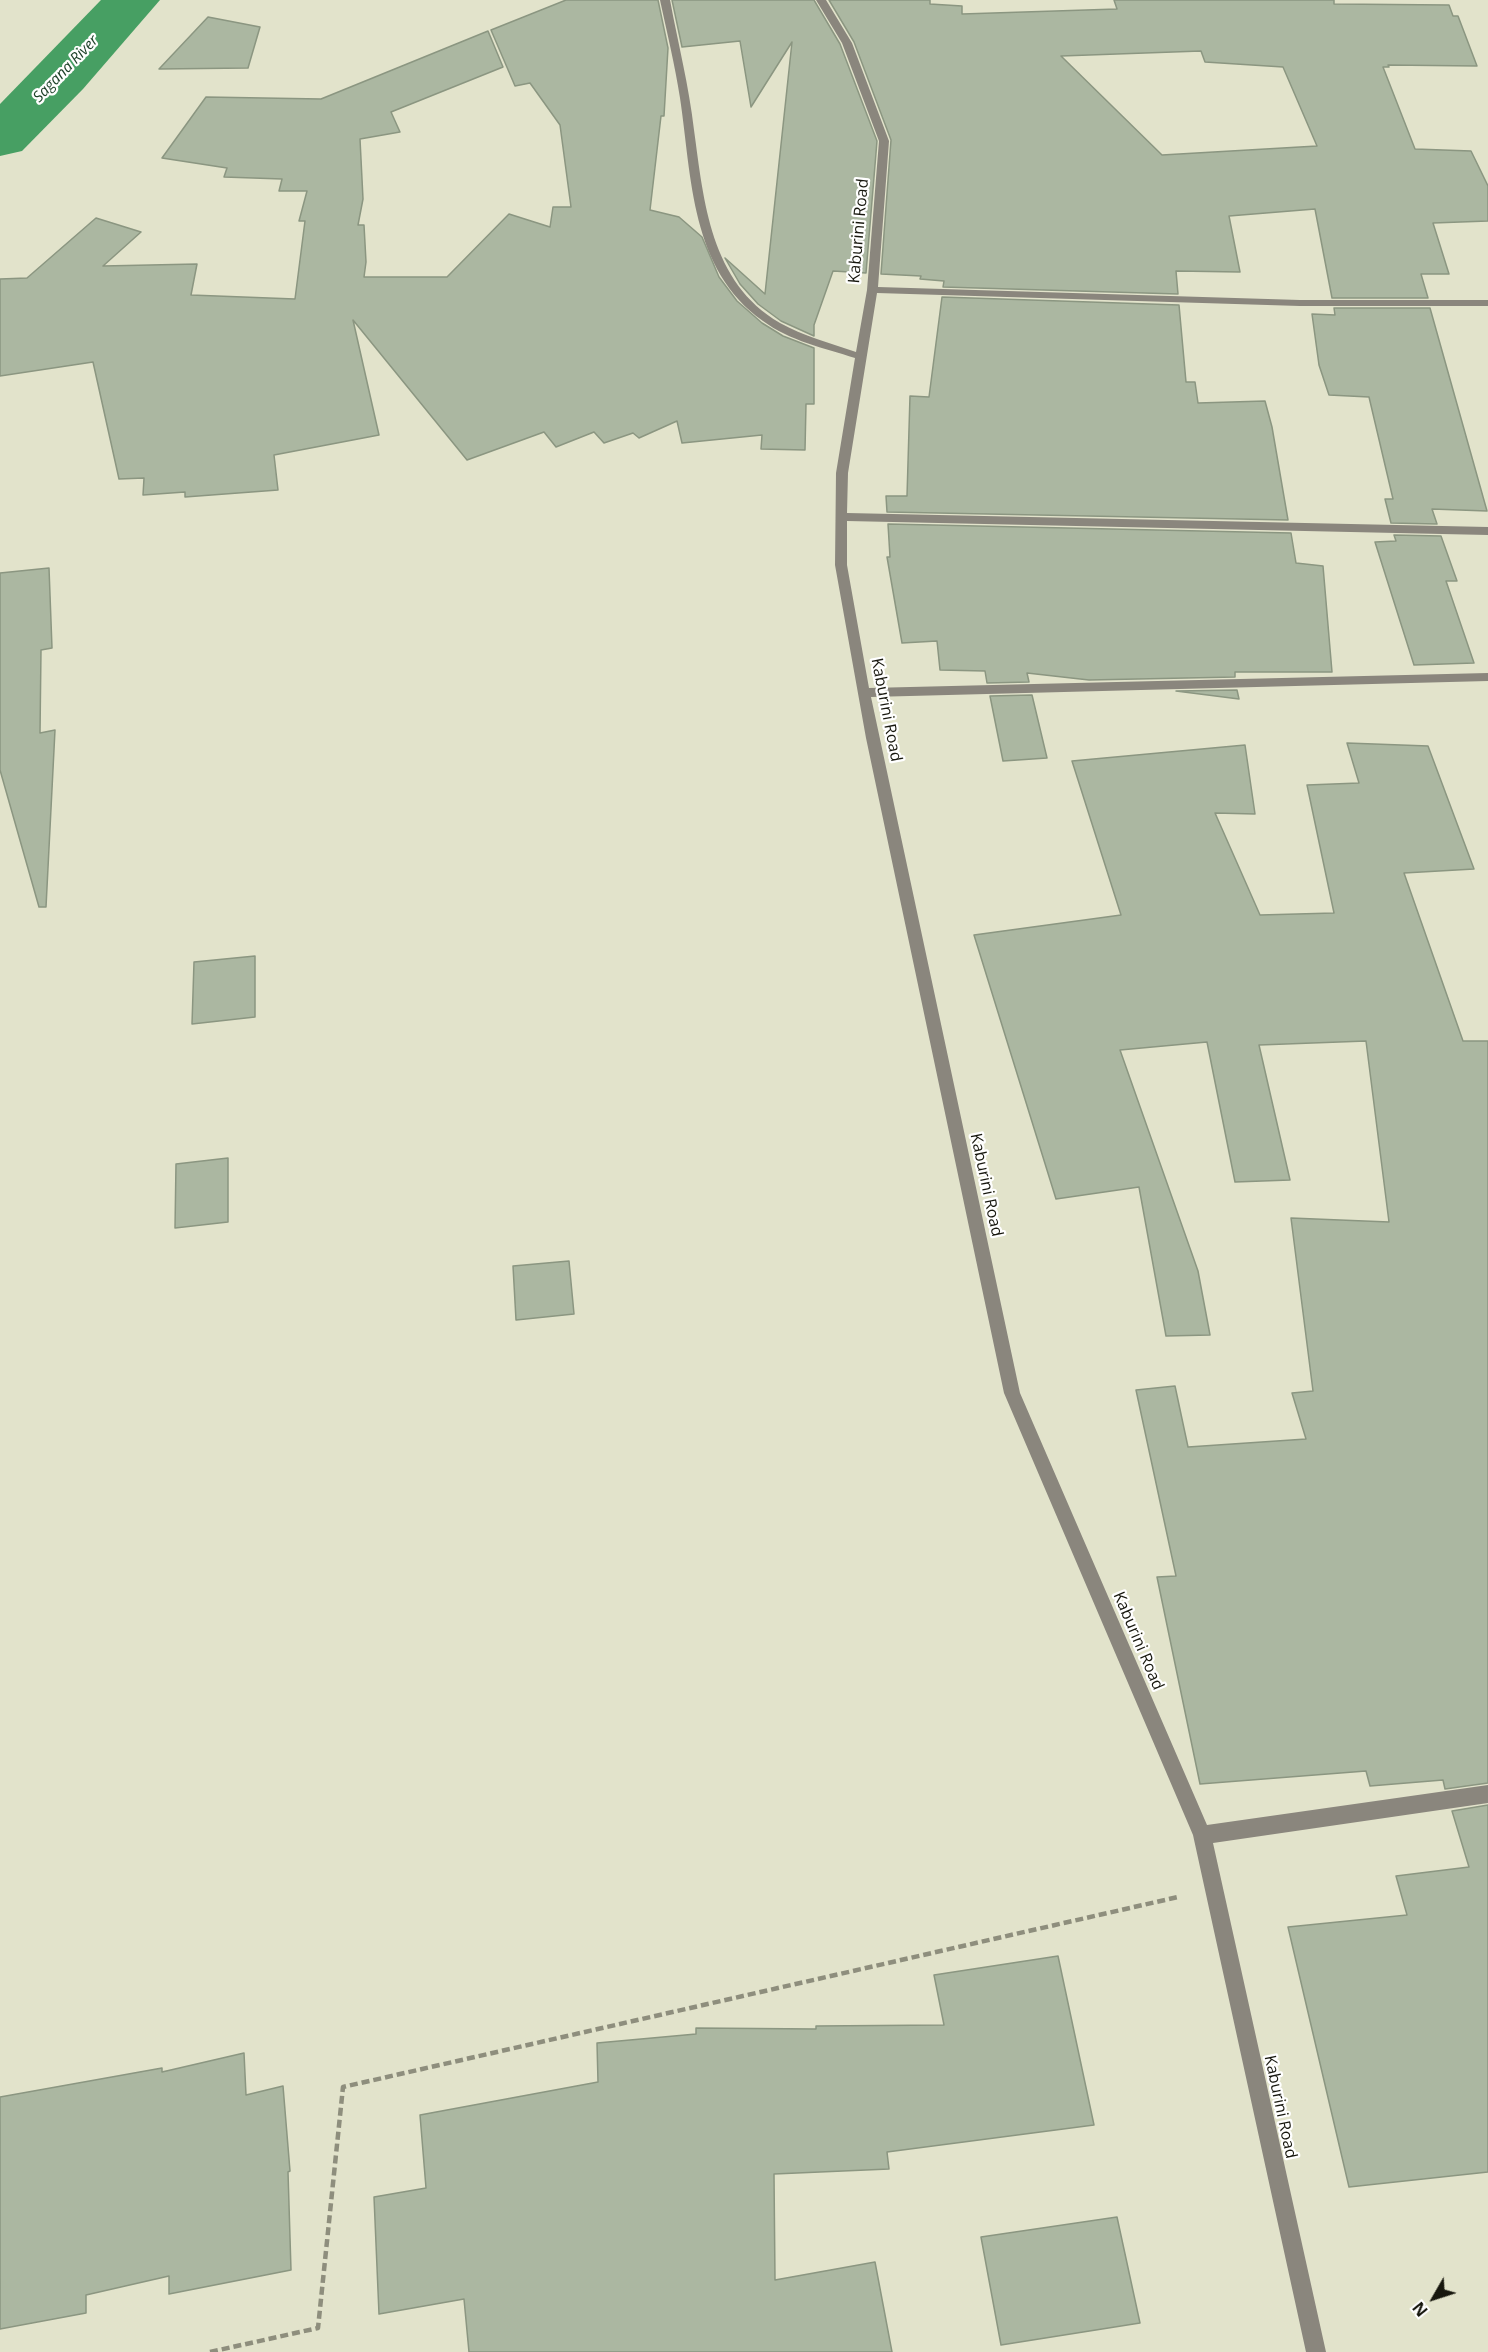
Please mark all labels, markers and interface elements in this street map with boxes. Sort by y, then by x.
water label: Sagana River [30,32,102,106]
street label: Kaburini Road [845,178,873,284]
street label: Kaburini Road [867,657,905,763]
street label: Kaburini Road [966,1132,1006,1238]
street label: Kaburini Road [1109,1589,1167,1693]
street label: Kaburini Road [1260,2054,1300,2160]
north arrow [1404,2268,1464,2328]
text: N [1407,2297,1433,2321]

